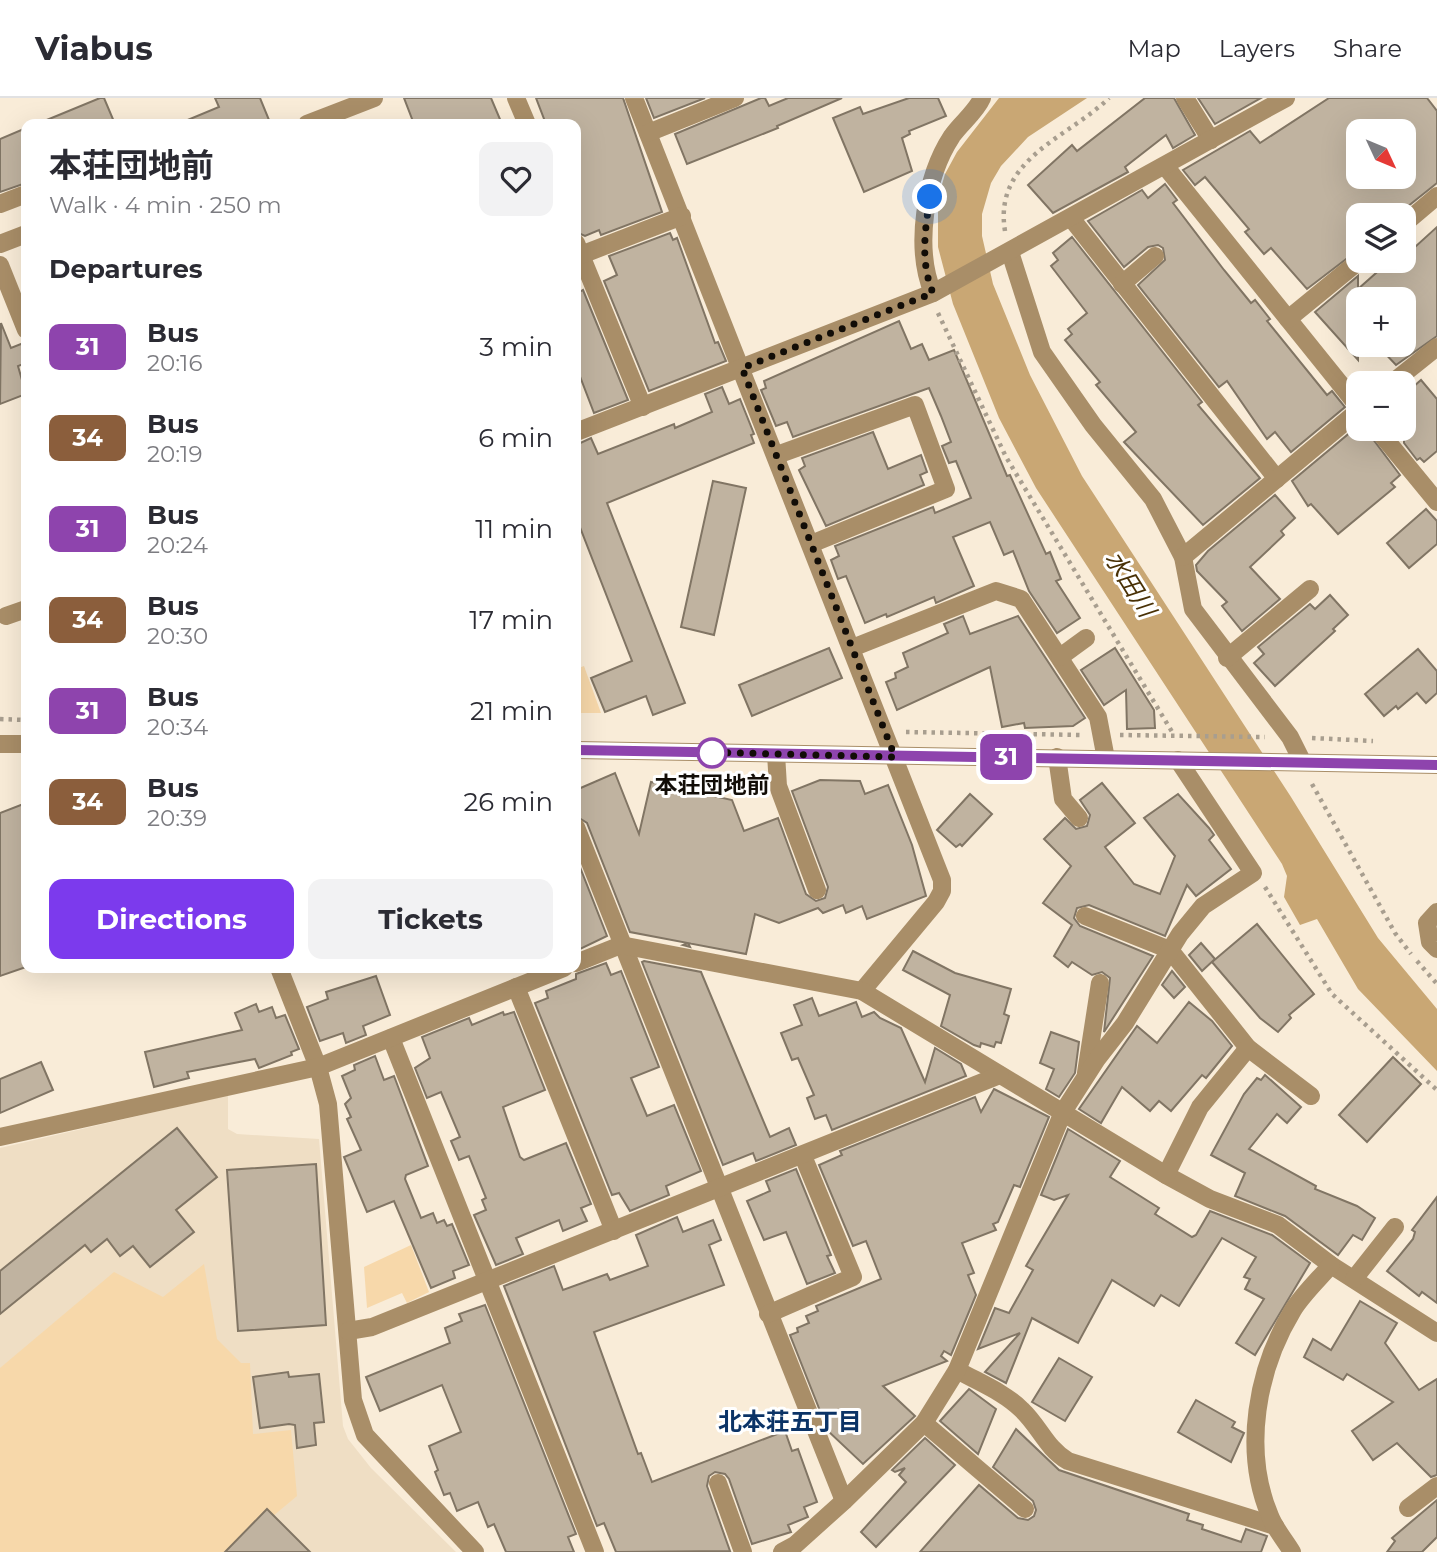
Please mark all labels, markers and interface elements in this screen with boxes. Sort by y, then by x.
text: Viabus [35,28,153,68]
text: Map [1127,34,1181,63]
text: Layers [1219,34,1295,63]
text: Share [1333,34,1402,63]
north arrow [1346,119,1416,189]
map controls [1346,119,1416,441]
button: heart [479,142,553,216]
text: 本荘団地前 [49,145,214,185]
your location [912,179,947,214]
text: Walk · 4 min · 250 m [49,191,282,219]
button: layers [1346,203,1416,273]
text: Departures [49,253,203,285]
button: + [1346,287,1416,357]
text: Bus [147,317,199,349]
text: 3 min [479,331,553,363]
text: 31 [76,332,99,361]
text: 20:16 [147,349,202,377]
button: − [1346,371,1416,441]
text: Bus [147,408,199,440]
text: 6 min [478,422,553,454]
text: 34 [72,423,103,452]
text: 20:19 [147,440,202,468]
text: Bus [147,499,199,531]
text: 11 min [475,513,553,545]
text: 31 [76,514,99,543]
text: 20:24 [147,531,208,559]
water label: 水田川 [1099,546,1163,624]
text: Bus [147,590,199,622]
text: 17 min [469,604,553,636]
text: 34 [72,605,103,634]
text: 20:30 [147,622,208,650]
text: Bus [147,681,199,713]
text: 21 min [470,695,553,727]
text: 31 [76,696,99,725]
text: 20:34 [147,713,208,741]
line badge: 31 [974,734,1038,780]
marker: 本荘団地前 [697,738,727,768]
text: 31 [994,742,1018,771]
place label: 本荘団地前 [655,771,770,799]
text: Bus [147,772,199,804]
text: 26 min [463,786,553,818]
text: 34 [72,787,103,816]
text: 20:39 [147,804,207,832]
button: Directions [49,879,294,959]
button: Tickets [308,879,553,959]
district label: 北本荘五丁目 [718,1407,862,1436]

